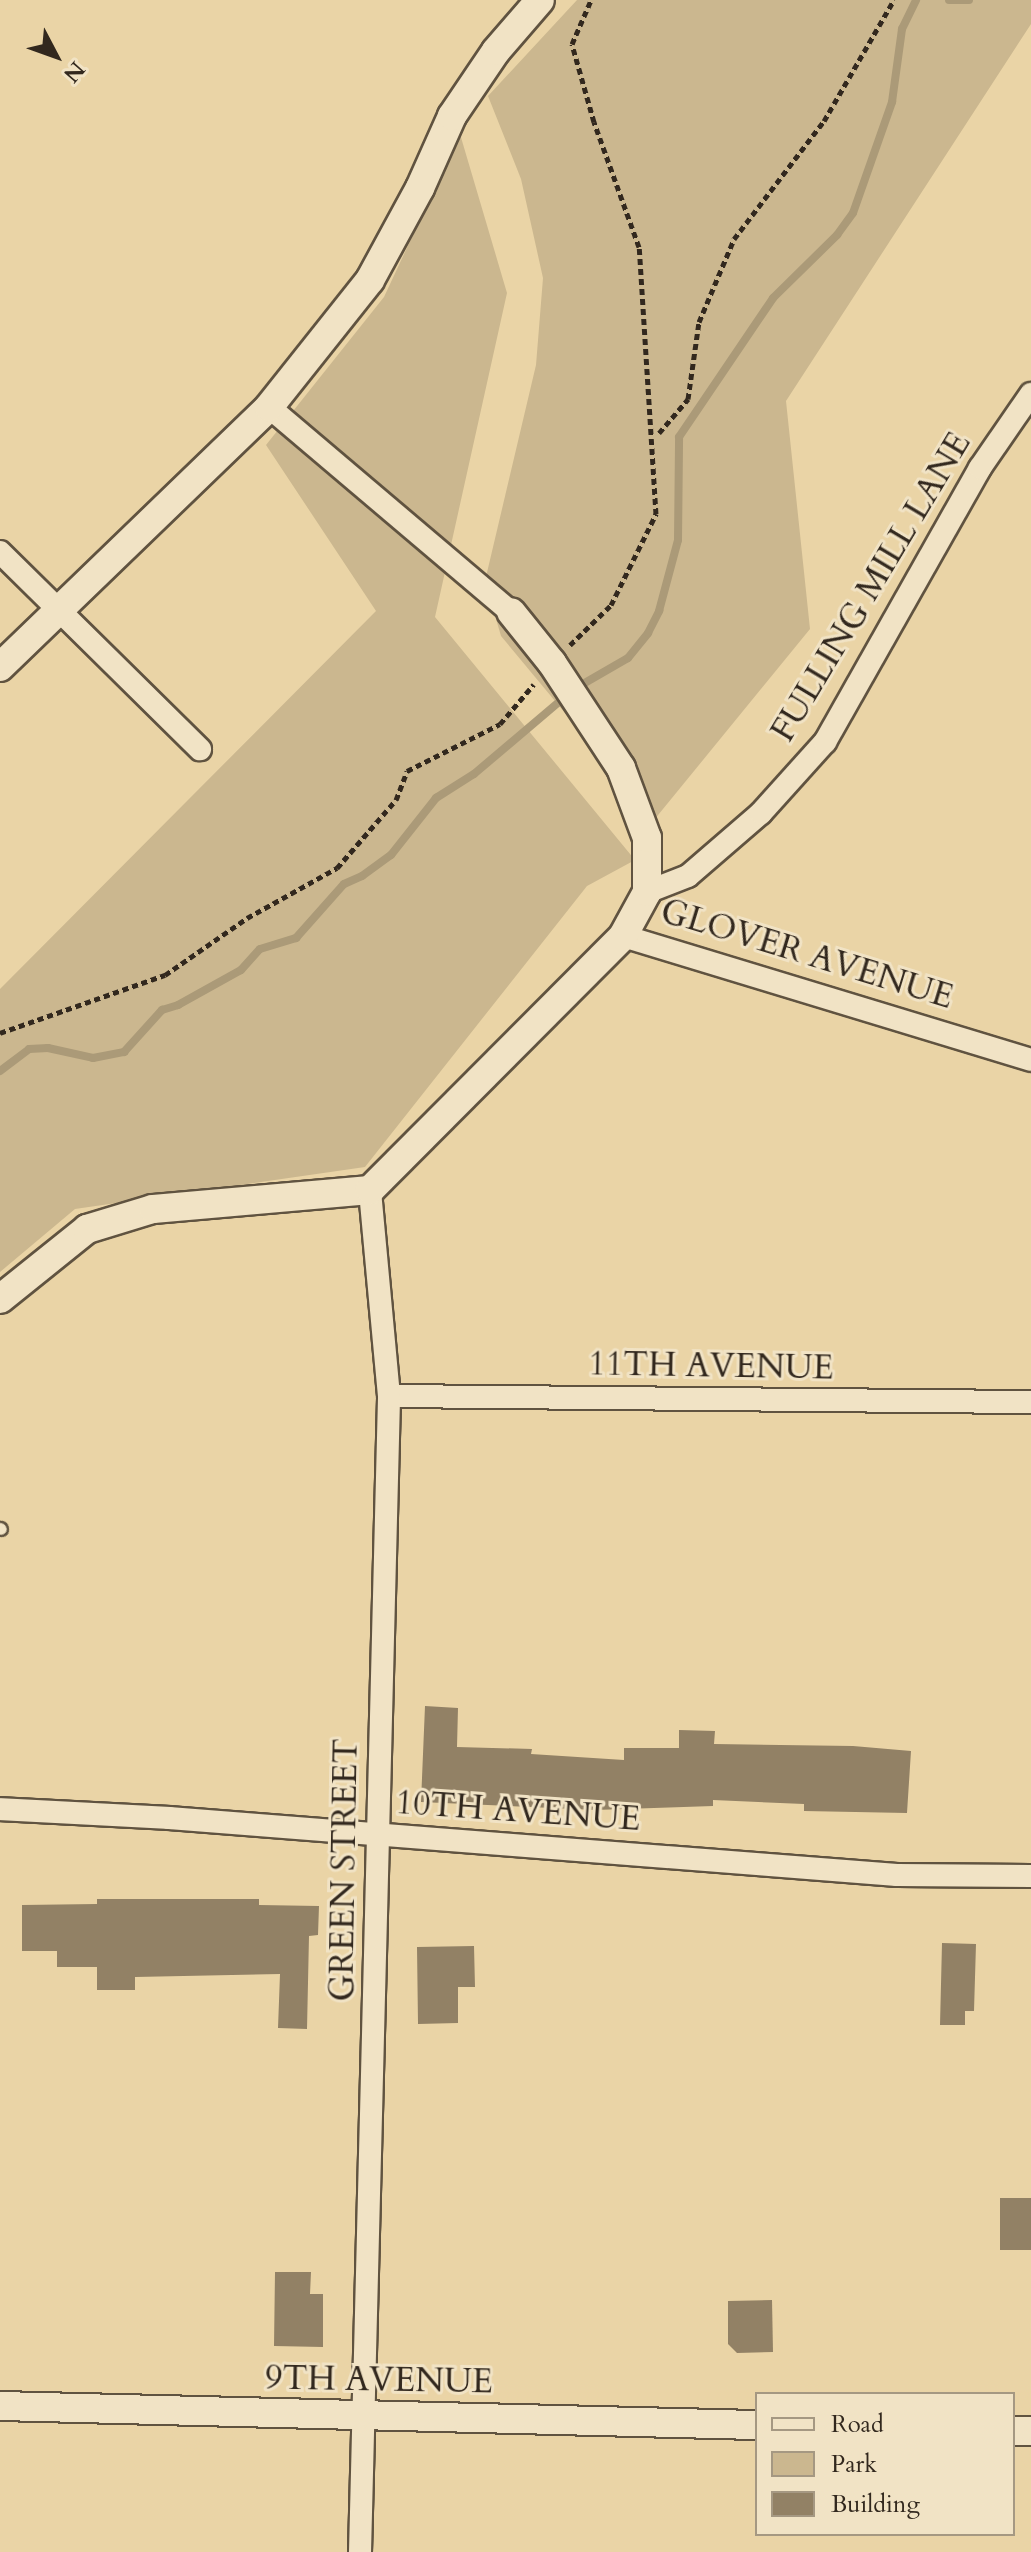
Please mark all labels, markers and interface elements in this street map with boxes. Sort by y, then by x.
north arrow [16,16,96,96]
text: N [57,55,92,89]
street label: FULLING MILL LANE [762,425,980,749]
street label: GLOVER AVENUE [656,890,958,1018]
street label: 11TH AVENUE [588,1343,834,1389]
street label: GREEN STREET [321,1738,367,2002]
street label: 10TH AVENUE [394,1782,642,1840]
street label: 9TH AVENUE [265,2358,493,2402]
legend [755,2392,1015,2536]
text: Road [831,2408,884,2441]
text: Park [831,2448,877,2481]
text: Building [831,2488,920,2521]

